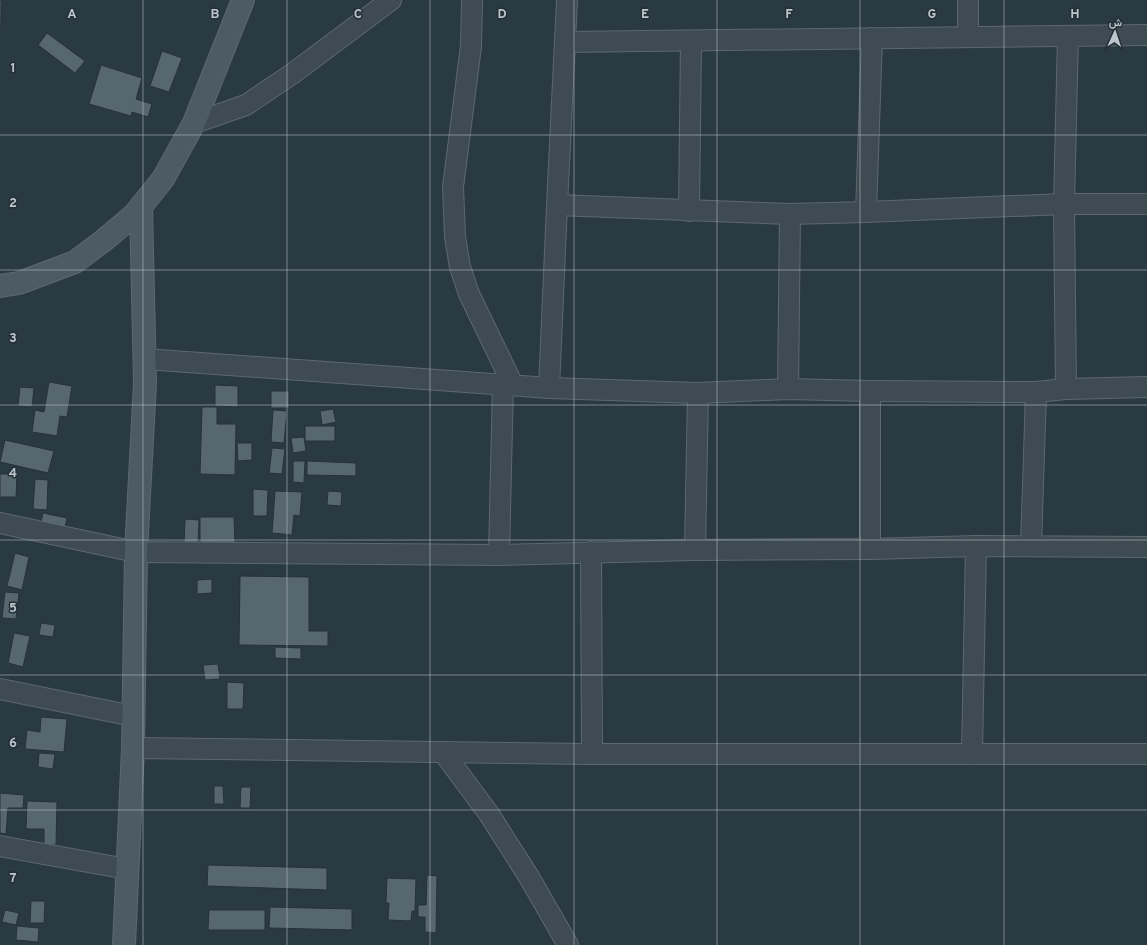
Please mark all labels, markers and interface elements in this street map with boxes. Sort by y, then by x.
text: A [67,7,77,23]
text: B [211,7,220,23]
text: C [354,7,362,23]
text: D [497,7,507,23]
text: E [641,7,649,23]
text: F [785,7,793,23]
text: G [928,7,937,23]
text: H [1070,7,1080,23]
north arrow [1095,12,1135,52]
text: ش [1109,16,1122,30]
text: 1 [10,61,16,77]
text: 2 [9,196,17,212]
text: 3 [9,331,17,347]
text: 4 [9,466,17,482]
text: 5 [9,601,17,617]
text: 6 [9,736,17,752]
text: 7 [10,871,17,887]

